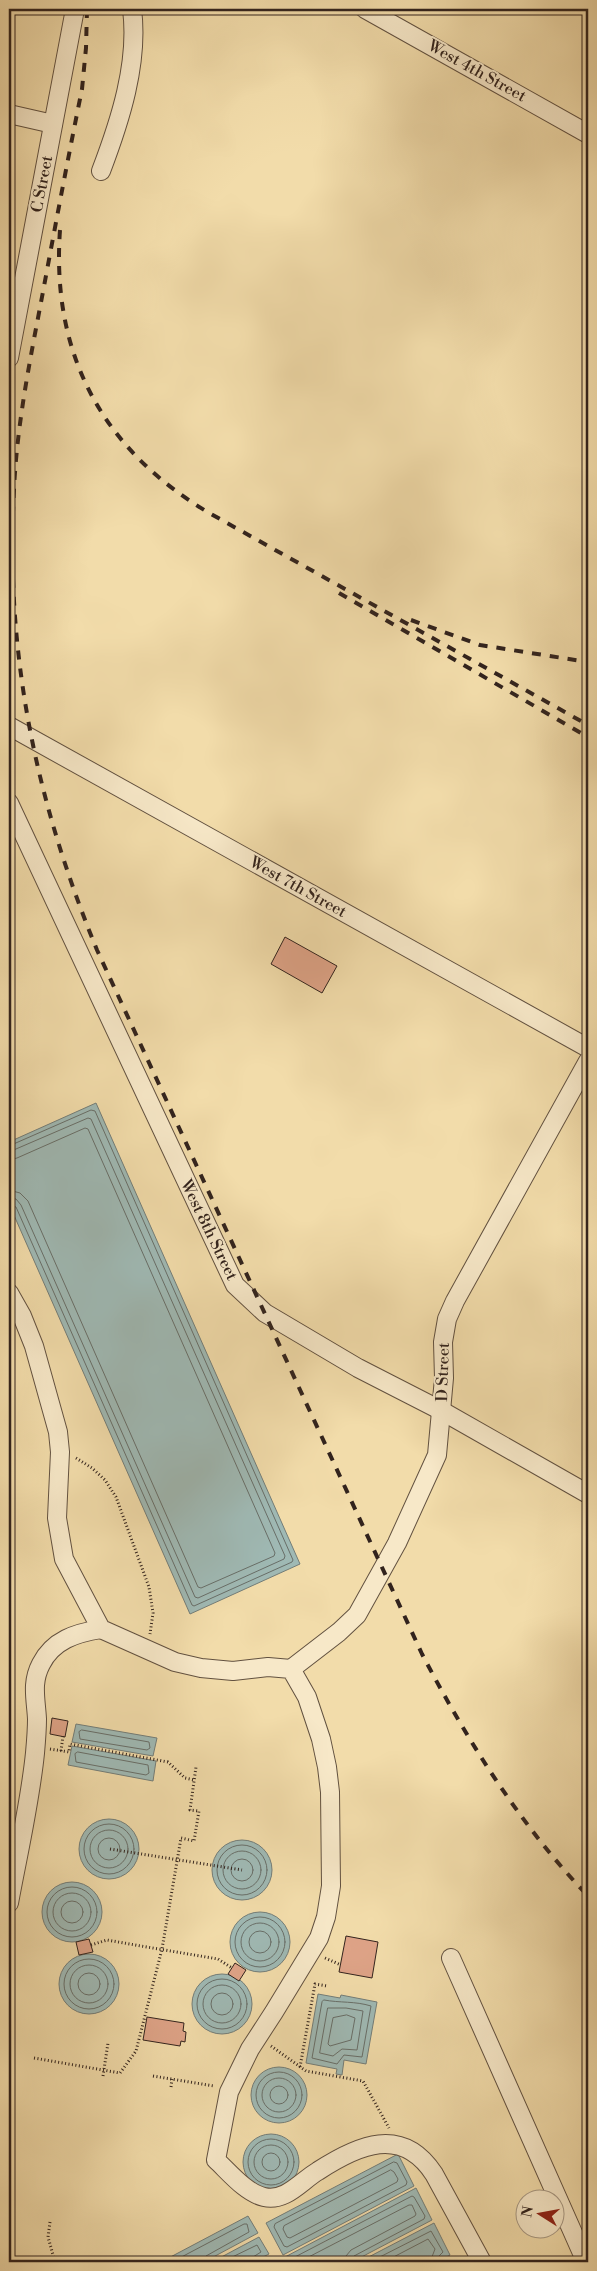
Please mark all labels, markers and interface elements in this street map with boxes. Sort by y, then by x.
street label: West 4th Street [423,35,530,106]
street label: C Street [27,153,57,214]
street label: West 7th Street [245,852,350,922]
street label: West 8th Street [176,1175,242,1284]
street label: D Street [432,1342,454,1402]
north arrow [514,2188,564,2238]
text: N [518,2205,538,2219]

